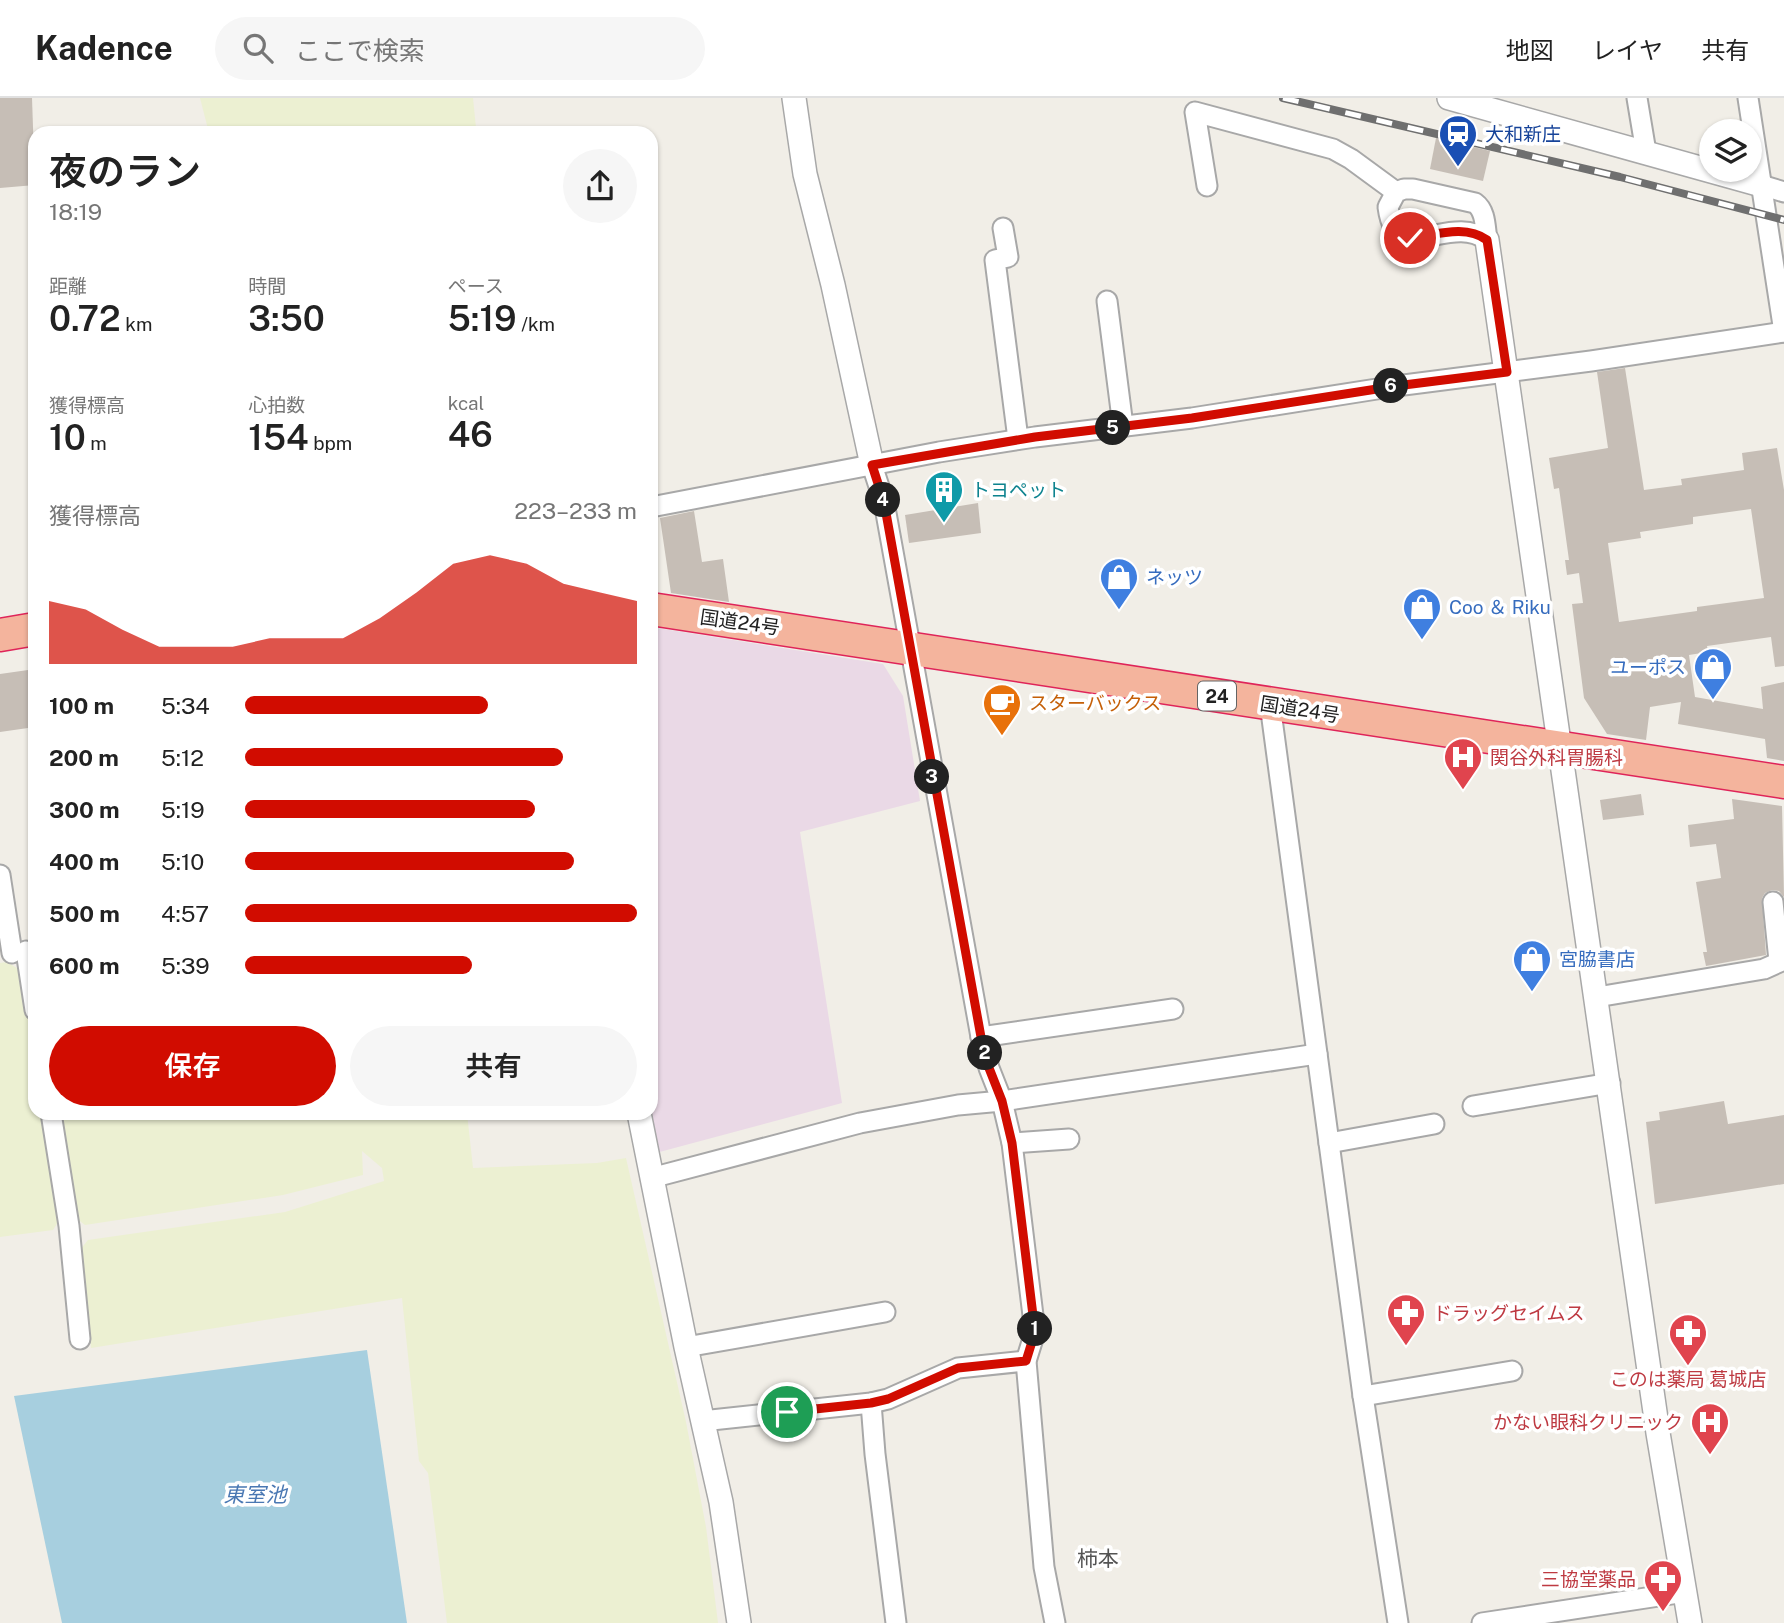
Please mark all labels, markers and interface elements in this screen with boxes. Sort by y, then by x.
search box [215,17,705,80]
text: Kadence [35,29,173,67]
icon: search [239,29,277,67]
text: ここで検索 [295,35,425,66]
text: 地図 [1506,36,1554,64]
text: レイヤ [1592,36,1663,64]
text: 共有 [1701,36,1749,64]
station icon: 大和新庄 [1437,113,1479,168]
map controls [1699,119,1762,182]
button: layers [1699,119,1762,182]
place label: 大和新庄 [1485,123,1561,145]
text: 夜のラン [49,149,201,194]
button: share [563,149,637,223]
text: 18:19 [49,198,102,225]
pin [1380,208,1440,268]
icon: check [1391,219,1429,257]
text: 距離 [49,275,87,297]
text: 時間 [248,275,286,297]
text: ペース [448,275,504,297]
text: 0.72 [49,298,121,339]
text: 3:50 [248,298,325,339]
text: 5:19 [448,298,517,339]
text: km [121,313,152,335]
text: /km [517,313,555,335]
pin: 6 [1374,368,1408,404]
text: 6 [1384,374,1397,396]
text: kcal [448,392,484,414]
text: 獲得標高 [49,394,125,416]
text: 心拍数 [248,394,305,416]
pin: 5 [1096,410,1130,446]
text: 46 [448,414,493,455]
text: 5 [1106,416,1119,438]
text: 10 [49,417,86,458]
text: 154 [248,417,309,458]
text: m [86,432,107,454]
text: bpm [309,432,352,454]
building icon: トヨペット [923,469,965,524]
place label: トヨペット [971,479,1066,501]
pin: 4 [866,482,900,518]
text: 4 [876,488,889,510]
text: 223–233 m [514,497,637,524]
text: 獲得標高 [49,502,141,529]
shop icon: ネッツ [1098,556,1140,611]
place label: ネッツ [1146,566,1203,588]
shop icon: Coo ＆ Riku [1401,586,1443,641]
place label: Coo ＆ Riku [1449,596,1551,618]
street label: 国道24号 [699,606,781,638]
shop icon: ユーポス [1692,646,1734,701]
place label: ユーポス [1610,656,1686,678]
cafe icon: スターバックス [981,682,1023,737]
road number: 24 [1198,682,1236,710]
text: 100 m [49,692,114,719]
text: 5:34 [161,692,210,719]
place label: スターバックス [1029,692,1161,714]
street label: 国道24号 [1259,692,1341,726]
hospital icon: 関谷外科胃腸科 [1442,736,1484,791]
text: 200 m [49,744,119,771]
text: 5:12 [161,744,204,771]
place label: 関谷外科胃腸科 [1490,746,1623,768]
pin: 3 [914,760,950,794]
text: 3 [925,765,938,787]
text: 300 m [49,796,120,823]
text: 5:19 [161,796,205,823]
text: 400 m [49,848,119,875]
text: 5:10 [161,848,204,875]
text: 500 m [49,900,120,927]
text: 4:57 [161,900,209,927]
shop icon: 宮脇書店 [1511,938,1553,993]
place label: 宮脇書店 [1559,948,1635,970]
text: 600 m [49,952,119,979]
text: 5:39 [161,952,210,979]
button: 保存 [49,1026,336,1106]
button: 共有 [350,1026,637,1106]
pin: 2 [968,1035,1002,1070]
text: 2 [978,1041,991,1063]
pharmacy icon: ドラッグセイムス [1385,1292,1427,1347]
place label: ドラッグセイムス [1433,1302,1585,1324]
pin: 1 [1018,1312,1052,1346]
pharmacy icon: このは薬局 葛城店 [1667,1312,1709,1367]
text: 1 [1030,1317,1039,1339]
place label: このは薬局 葛城店 [1610,1368,1766,1390]
pin [757,1382,817,1442]
icon: arrive [768,1393,806,1431]
hospital icon: かない眼科クリニック [1689,1401,1731,1456]
place label: かない眼科クリニック [1493,1411,1683,1433]
water label: 東室池 [224,1482,288,1507]
district label: 柿本 [1077,1546,1119,1571]
pharmacy icon: 三協堂薬品 [1642,1558,1684,1613]
place label: 三協堂薬品 [1541,1568,1636,1590]

